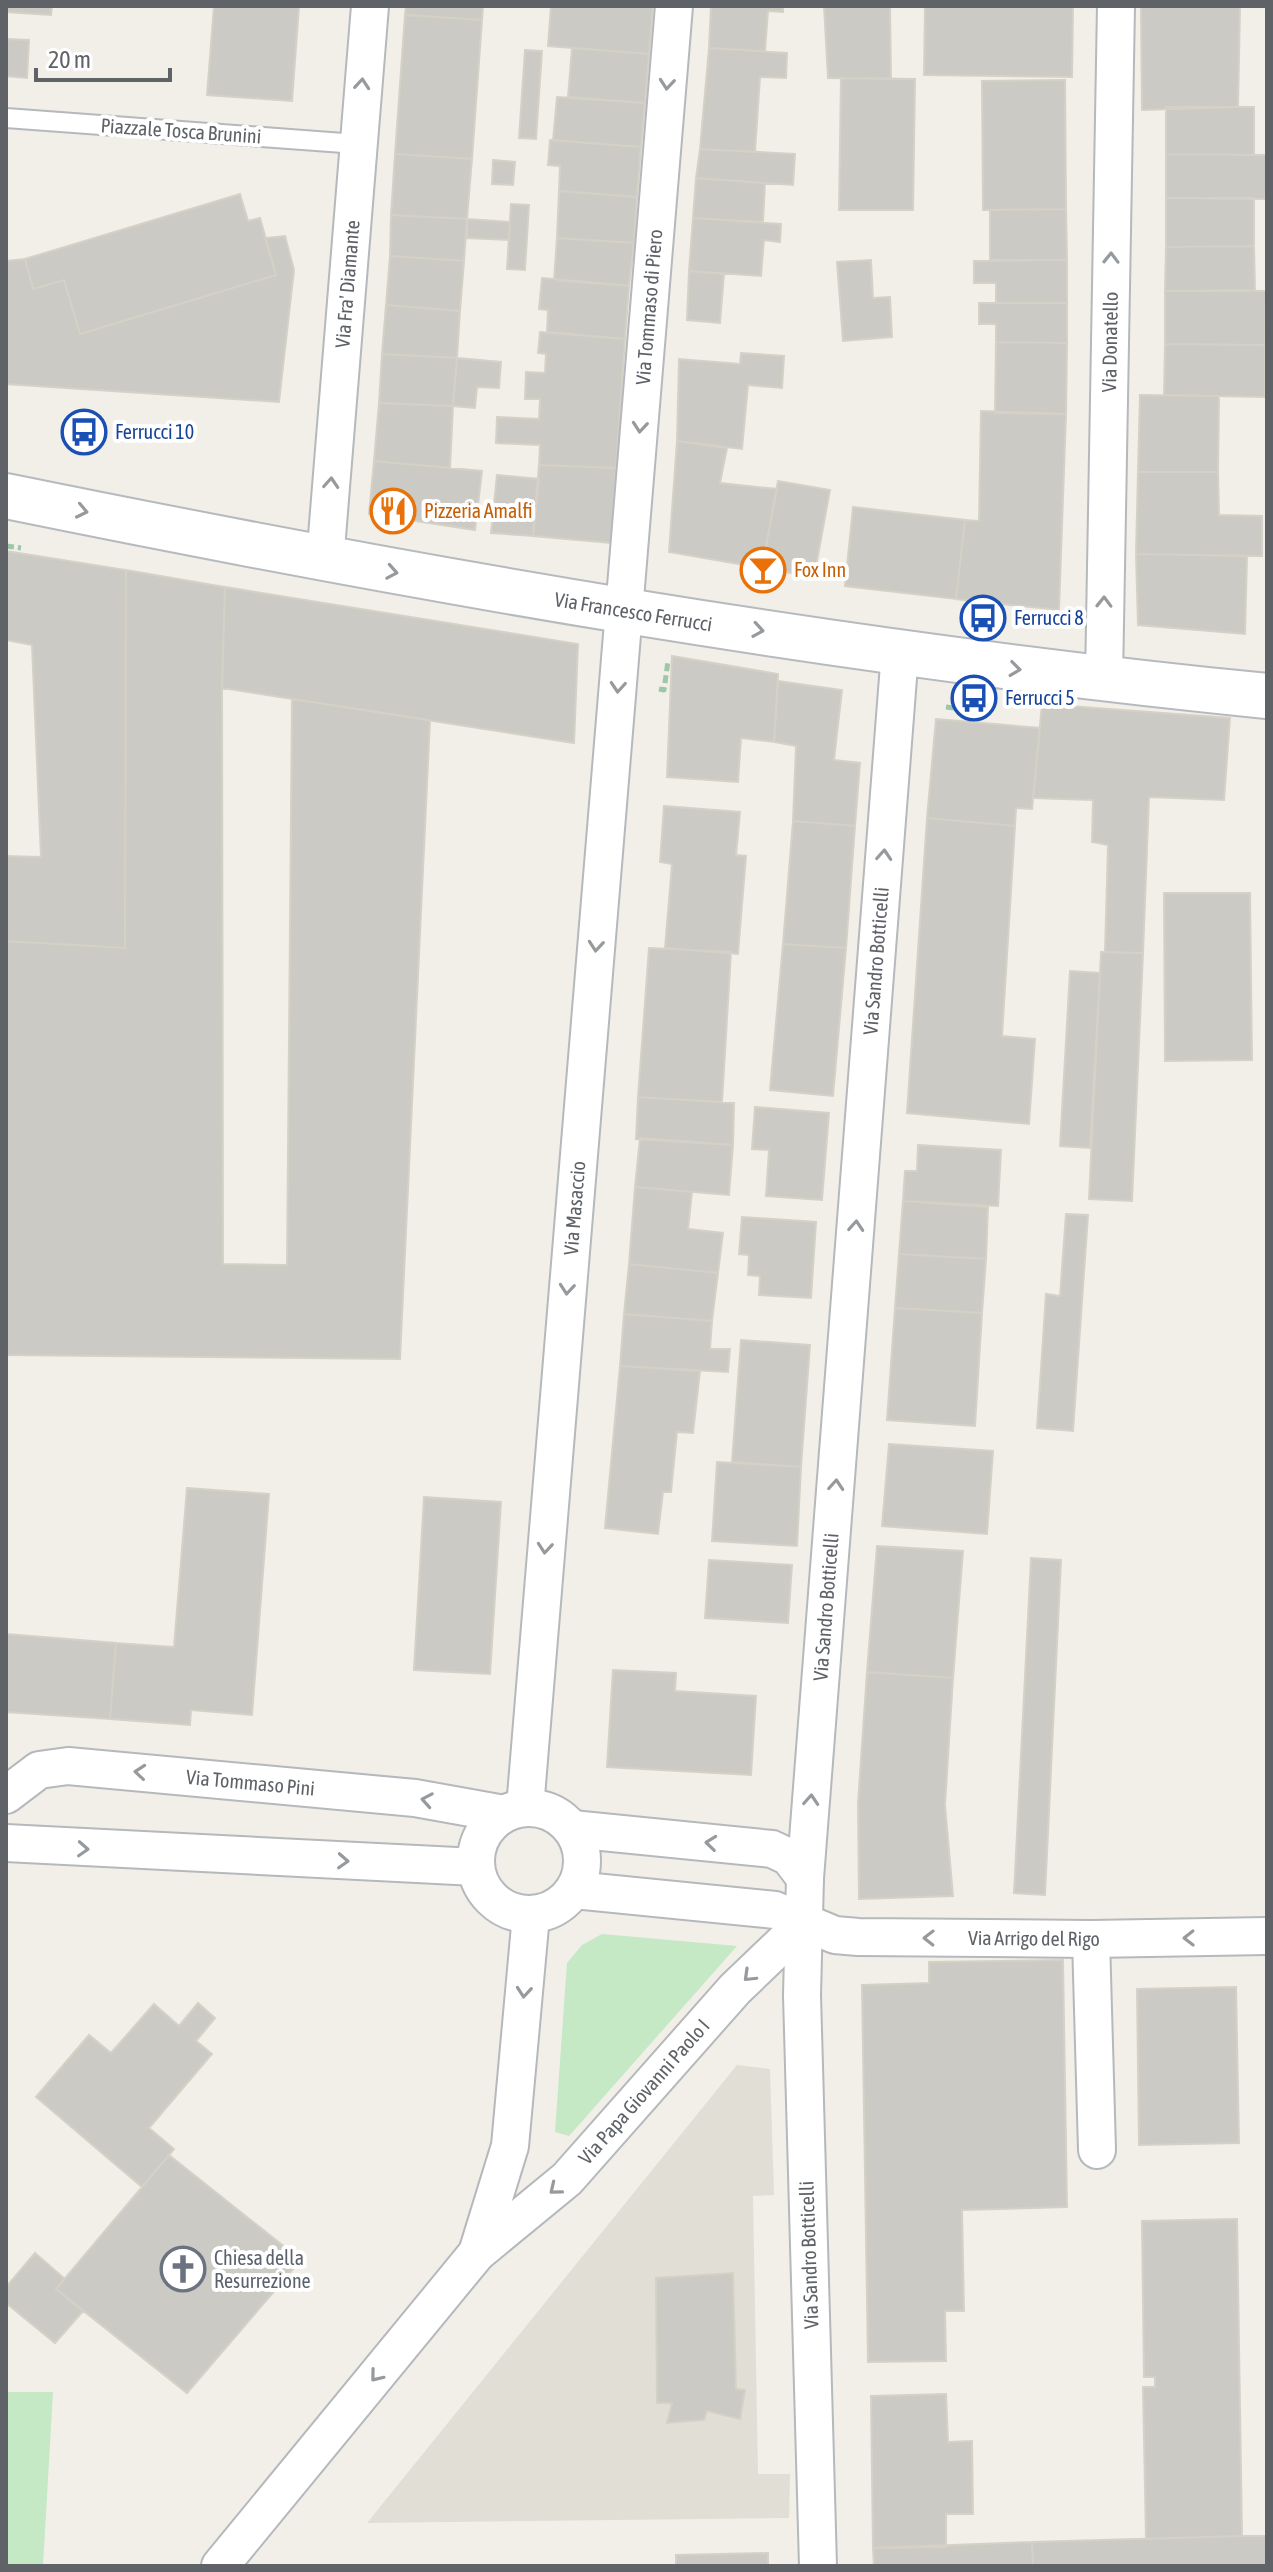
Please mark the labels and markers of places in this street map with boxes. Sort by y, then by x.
bus stop icon: Ferrucci 10 [60,408,108,456]
place label: Ferrucci 10 [115,420,194,443]
restaurant icon: Pizzeria Amalfi [369,487,417,535]
place label: Pizzeria Amalfi [424,499,533,522]
bar icon: Fox Inn [739,546,787,594]
place label: Fox Inn [794,558,846,581]
bus stop icon: Ferrucci 8 [959,594,1007,642]
place label: Ferrucci 8 [1014,606,1084,629]
bus stop icon: Ferrucci 5 [950,674,998,722]
place label: Ferrucci 5 [1005,686,1075,709]
church icon: Chiesa della Resurrezione [159,2245,207,2293]
place label: Chiesa della Resurrezione [214,2246,311,2292]

